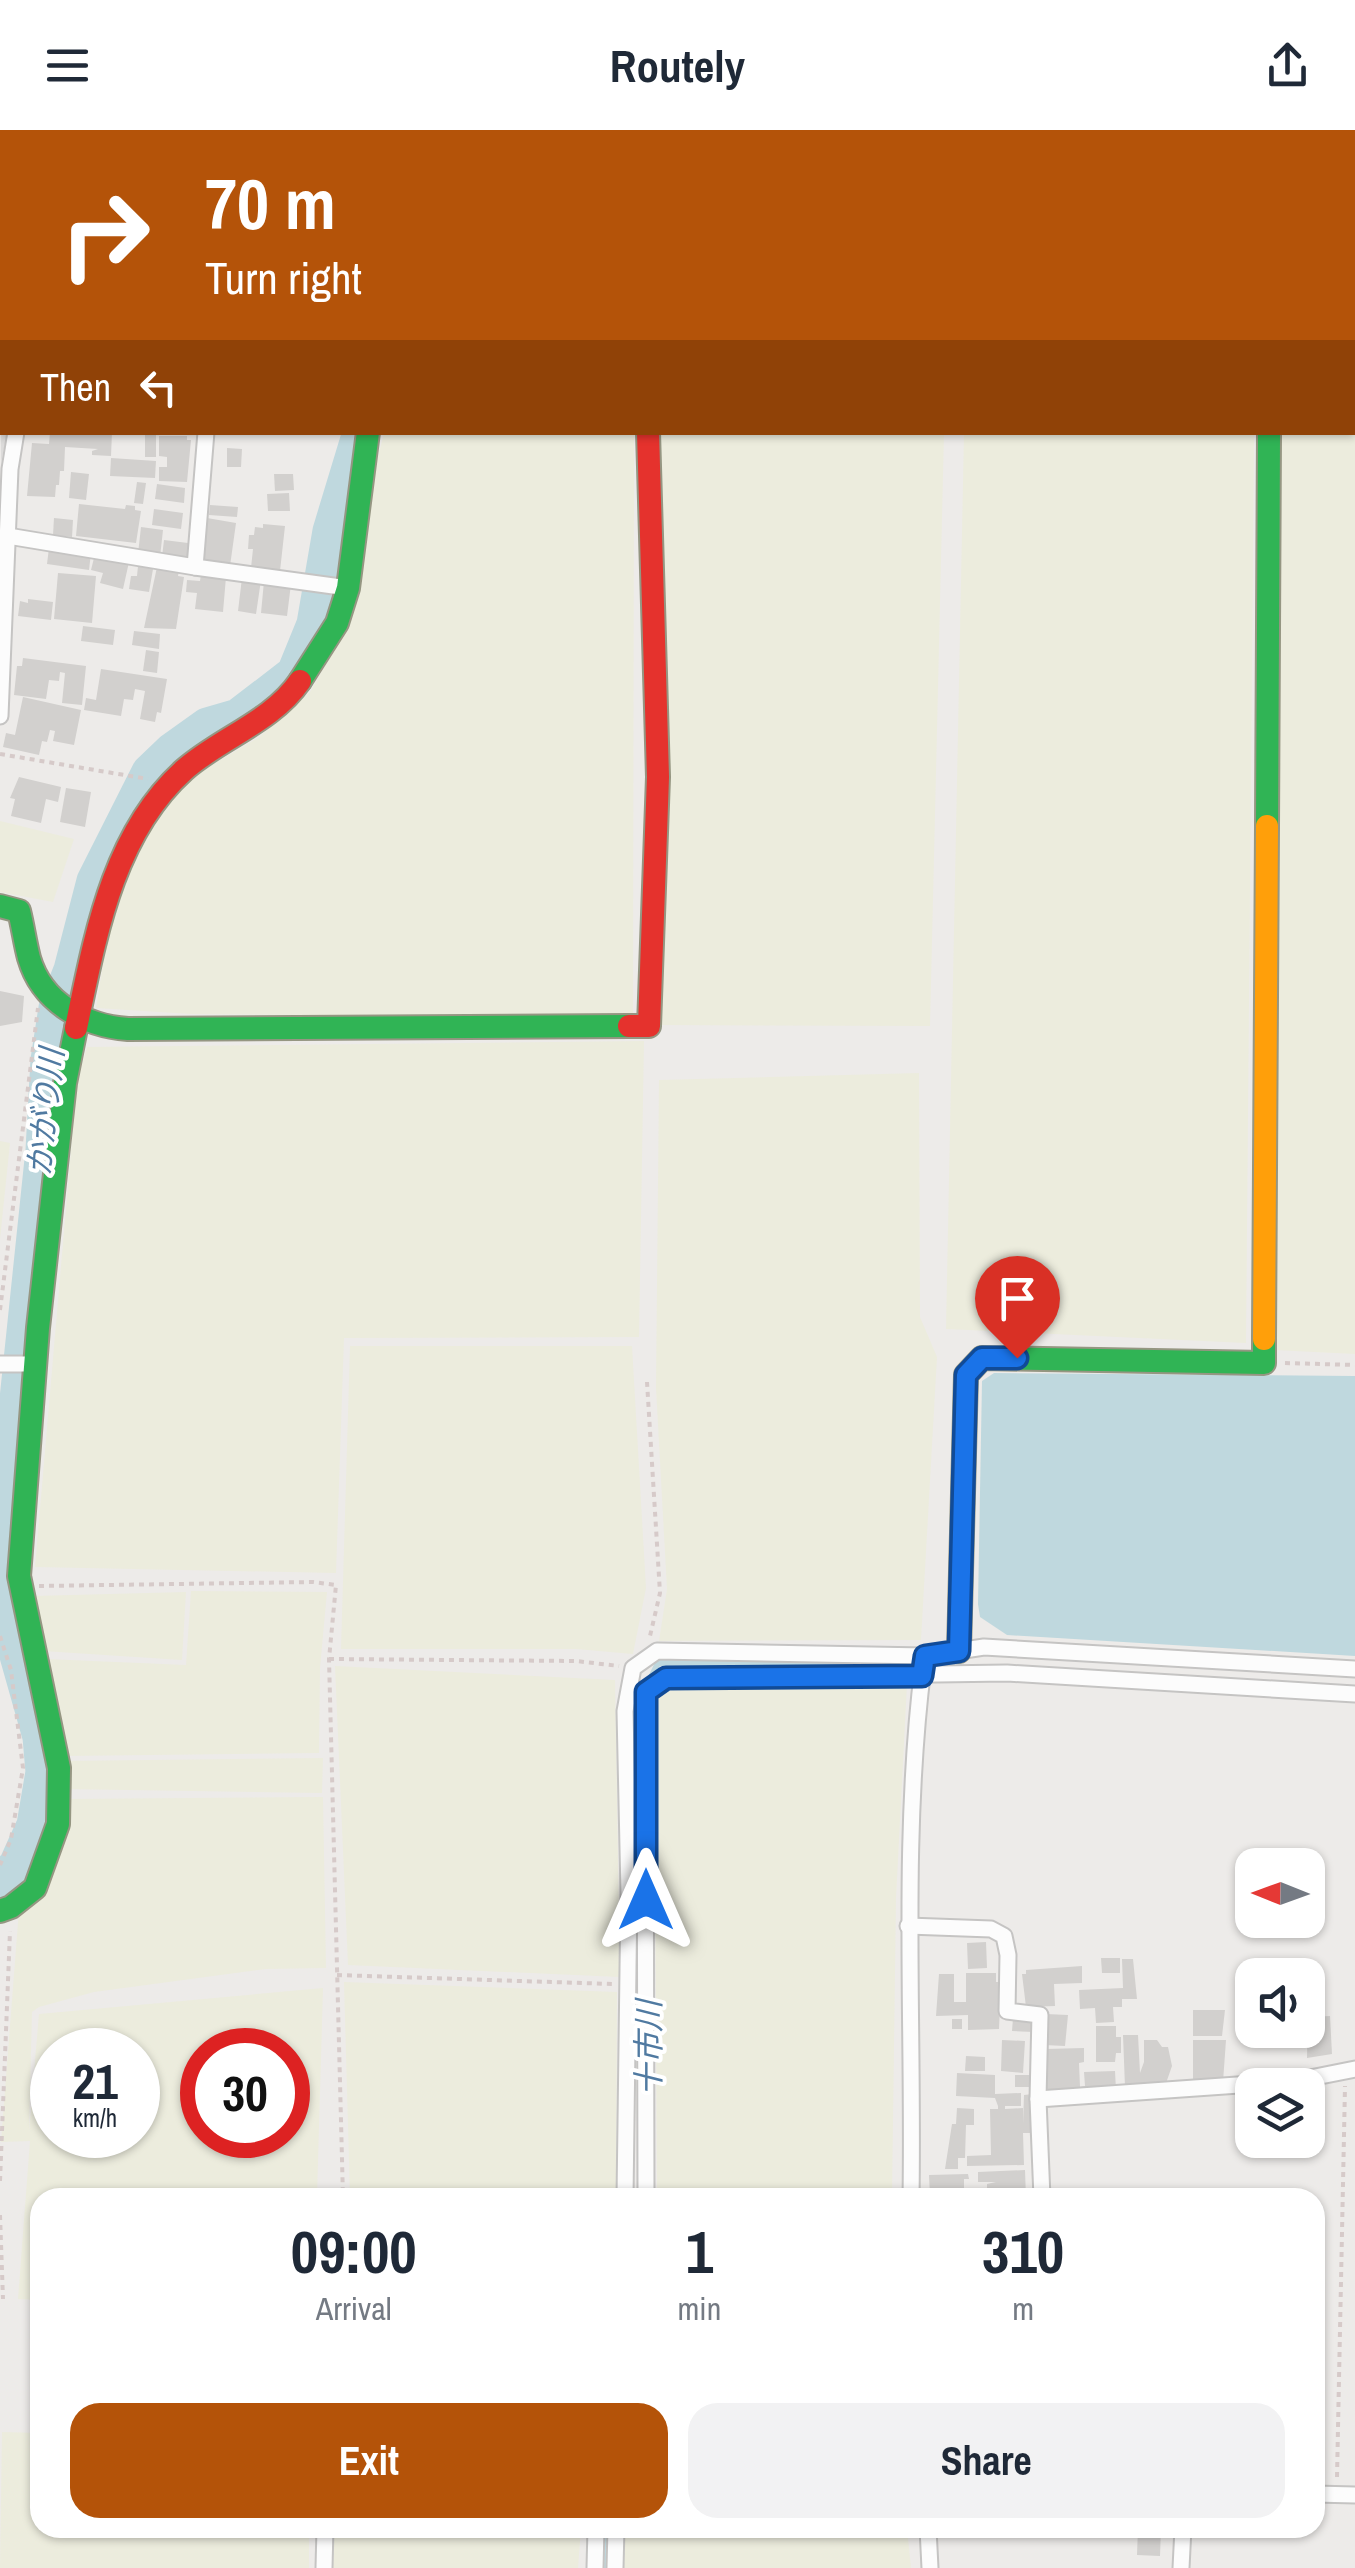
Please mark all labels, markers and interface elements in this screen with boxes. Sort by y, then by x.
text: Routely [610,35,745,96]
icon: menu [40,38,95,93]
icon: share [1260,38,1315,93]
text: 70 m [205,157,336,251]
icon: right [40,170,170,300]
text: Turn right [205,247,362,308]
icon: left [131,360,186,415]
text: Then [40,362,111,413]
water label: かがり川 [17,1043,73,1178]
pin [975,1256,1060,1359]
icon: arrive [990,1271,1045,1326]
position arrow [594,1848,698,1952]
north arrow [1235,1848,1325,1938]
map controls [1235,1848,1325,2158]
button: sound [1235,1958,1325,2048]
water label: 十市川 [627,1997,670,2096]
speed limit sign: 30 [180,2028,310,2158]
text: 21 [72,2047,118,2115]
button: layers [1235,2068,1325,2158]
text: km/h [73,2101,117,2135]
text: 09:00 [291,2211,417,2292]
text: 1 [686,2211,713,2292]
text: 310 [982,2211,1064,2292]
text: Arrival [316,2287,392,2330]
text: min [677,2287,721,2330]
text: m [1012,2287,1034,2330]
button: Exit [70,2403,668,2518]
button: Share [688,2403,1285,2518]

